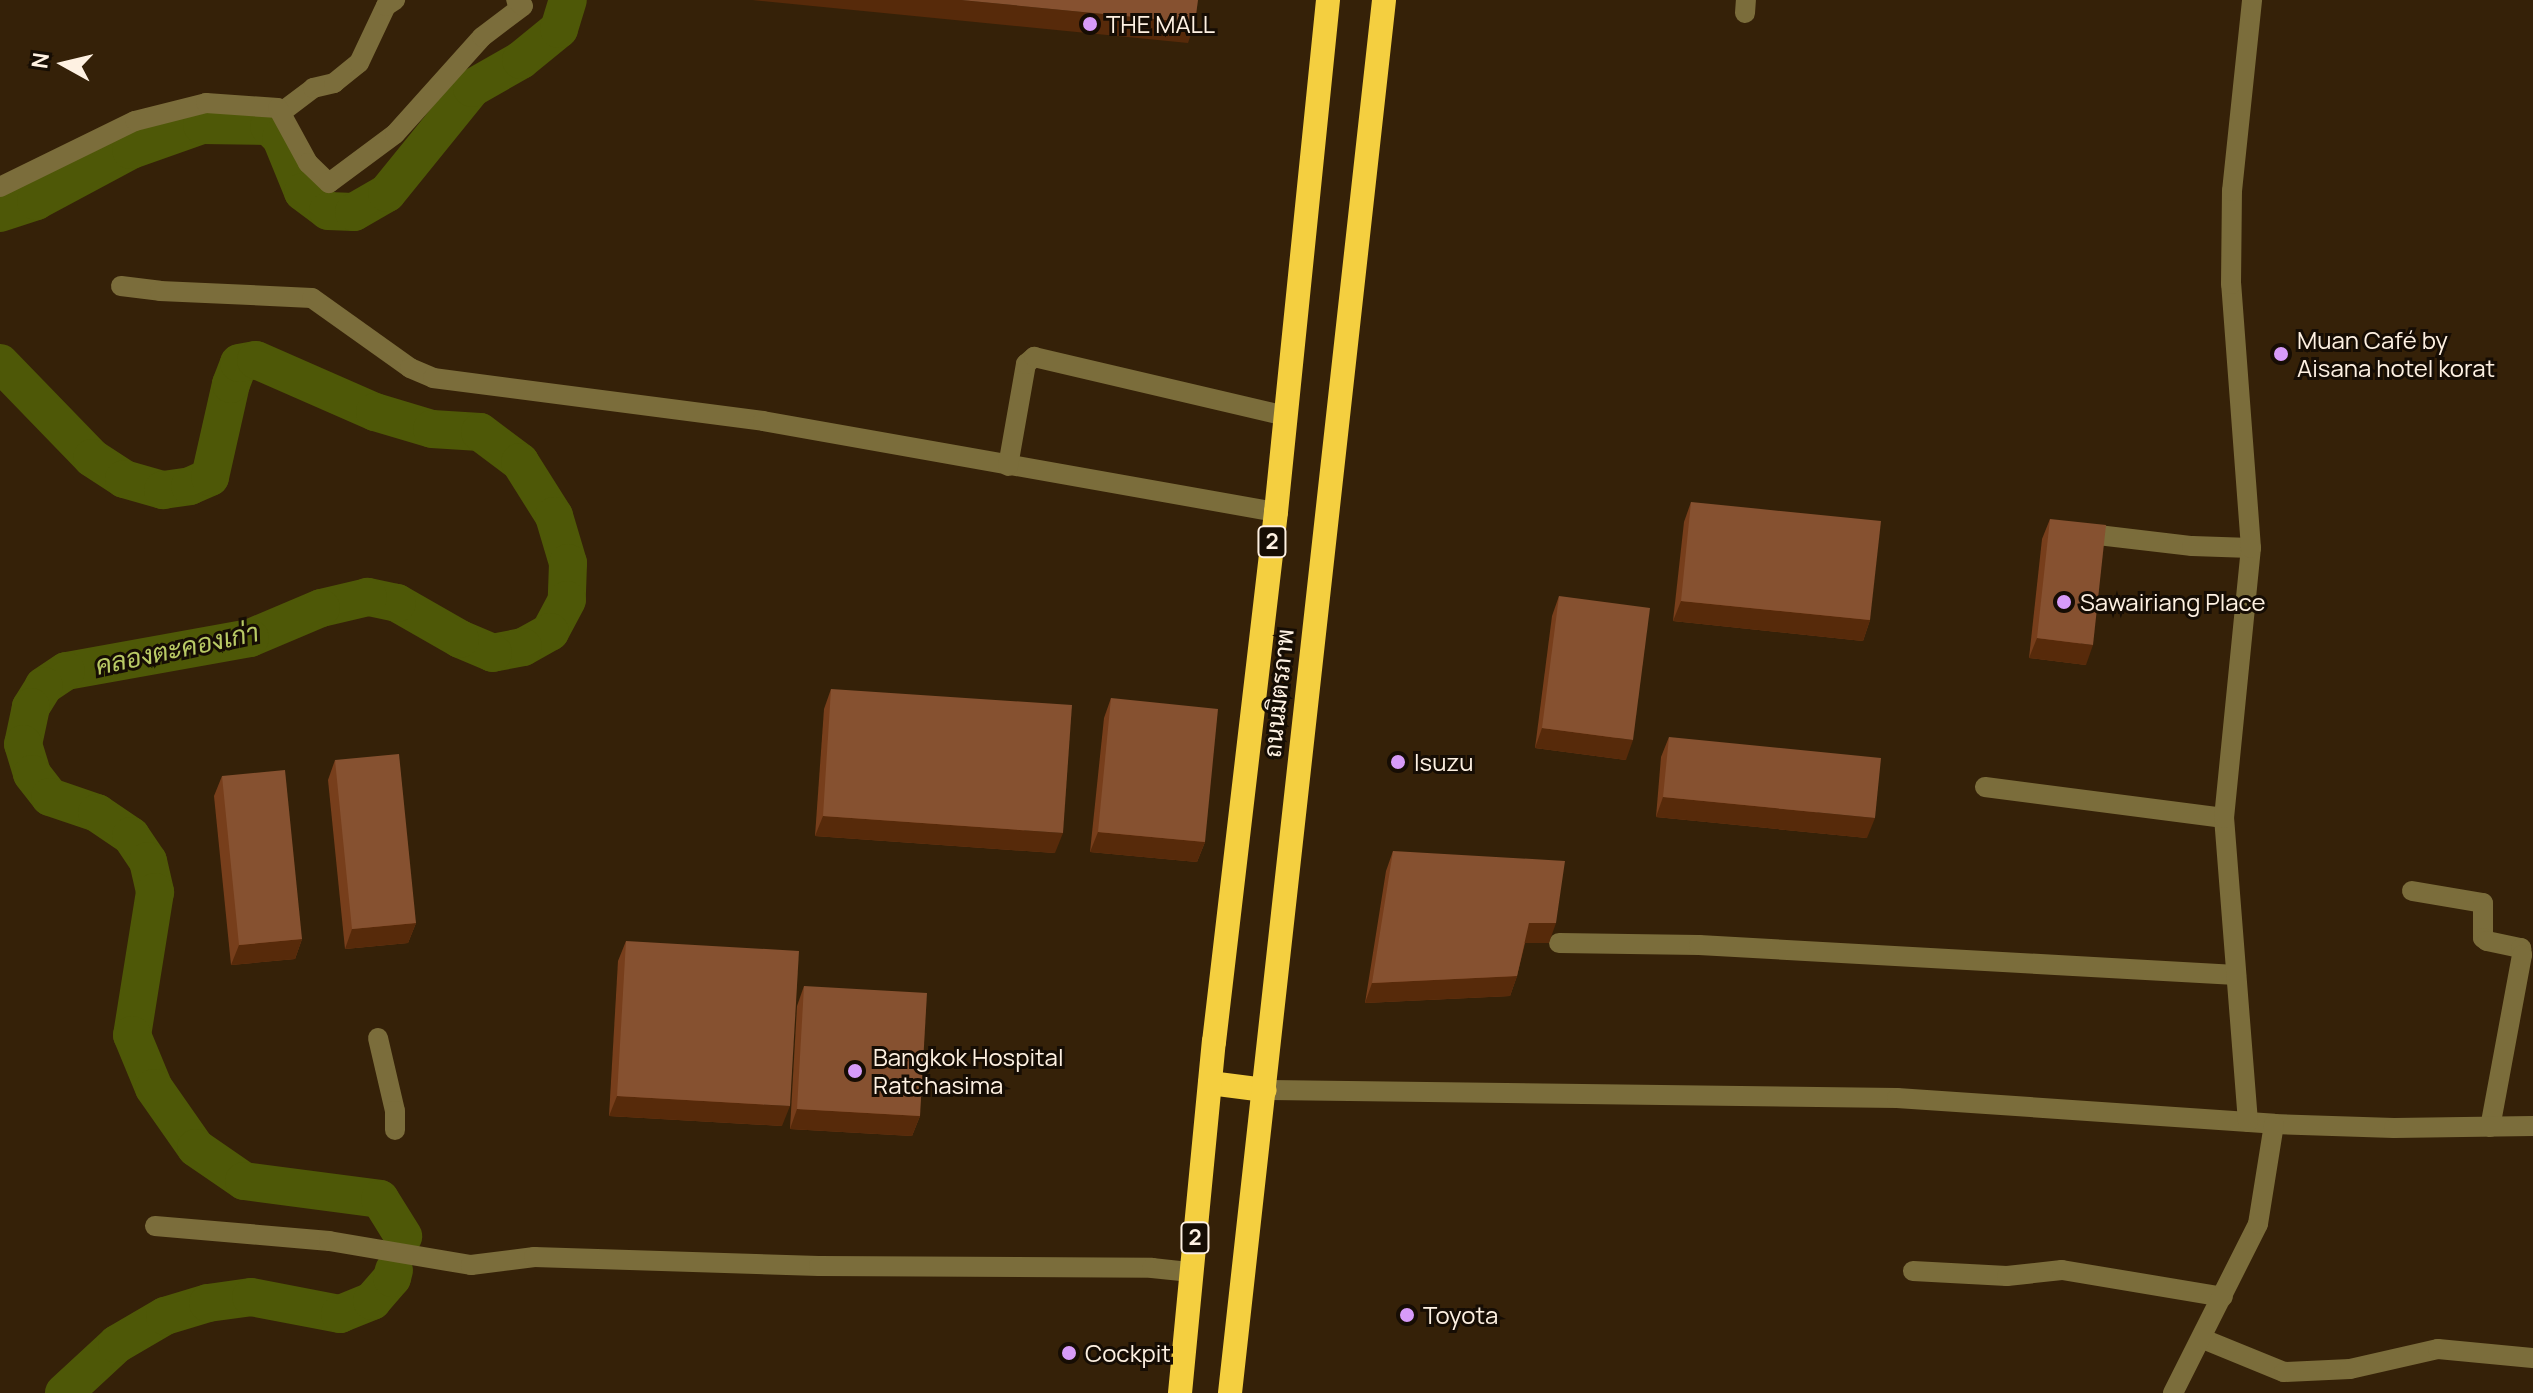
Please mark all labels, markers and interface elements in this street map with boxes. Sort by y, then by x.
place label: THE MALL [1106,10,1215,38]
marker: THE MALL [1081,15,1099,33]
north arrow [24,24,104,104]
text: N [24,51,56,71]
place label: Muan Café by Aisana hotel korat [2297,326,2495,382]
marker: Muan Café by Aisana hotel korat [2272,345,2290,363]
road number: 2 [1256,524,1288,560]
place label: Sawairiang Place [2080,588,2266,616]
marker: Sawairiang Place [2055,593,2073,611]
water label: คลองตะคองเก่า [93,616,261,682]
street label: ถนนมิตรภาพ [1257,627,1299,759]
place label: Isuzu [1414,748,1473,776]
marker: Isuzu [1389,753,1407,771]
place label: Bangkok Hospital Ratchasima [873,1043,1064,1099]
marker: Bangkok Hospital Ratchasima [844,1060,866,1082]
road number: 2 [1179,1220,1211,1256]
place label: Toyota [1423,1301,1498,1329]
marker: Toyota [1398,1306,1416,1324]
place label: Cockpit [1085,1339,1171,1367]
marker: Cockpit [1060,1344,1078,1362]

